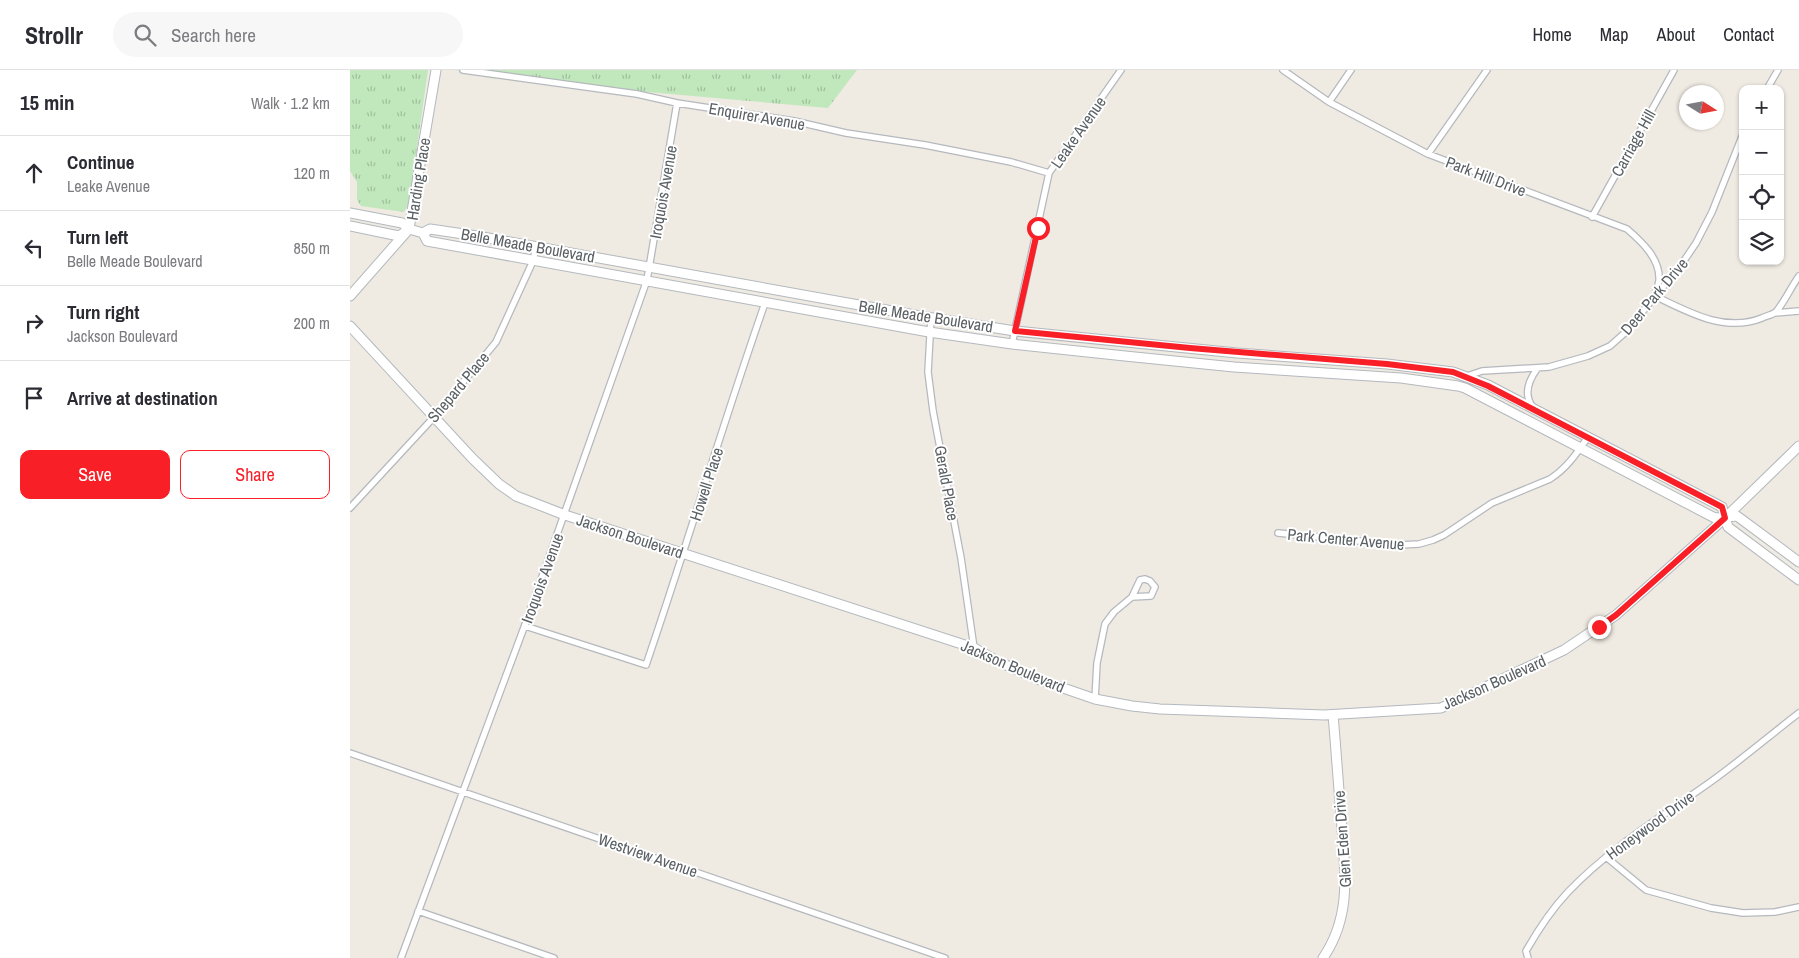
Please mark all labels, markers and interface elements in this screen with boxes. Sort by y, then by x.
search box [113,12,463,57]
text: Strollr [25,19,83,51]
icon: search [131,21,159,49]
text: Search here [171,22,256,48]
text: Home [1532,22,1572,47]
text: Map [1600,22,1629,47]
text: About [1657,22,1695,47]
text: Contact [1723,22,1774,47]
north arrow [1679,85,1724,130]
map controls [1739,85,1784,265]
button: + [1739,85,1784,130]
text: 15 min [20,88,75,117]
text: Walk · 1.2 km [251,92,330,114]
street label: Leake Avenue [1045,92,1111,172]
street label: Enquirer Avenue [707,97,807,135]
street label: Carriage Hill [1606,105,1661,181]
button: − [1739,130,1784,175]
street label: Harding Place [401,136,435,222]
street label: Iroquois Avenue [644,144,682,240]
text: Continue [67,149,135,175]
street label: Park Hill Drive [1443,151,1529,201]
icon: ahead [20,159,48,187]
text: 120 m [294,162,330,184]
text: Leake Avenue [67,175,150,197]
button: locate [1739,175,1784,220]
route start [1027,217,1050,240]
button: layers [1739,220,1784,265]
street label: Belle Meade Boulevard [459,222,597,268]
text: Turn left [67,224,128,250]
icon: left [20,234,48,262]
text: 850 m [294,237,330,259]
text: Belle Meade Boulevard [67,250,203,272]
street label: Deer Park Drive [1615,253,1693,339]
street label: Belle Meade Boulevard [857,295,995,337]
text: Turn right [67,299,139,325]
icon: right [20,309,48,337]
text: 200 m [294,312,330,334]
text: Jackson Boulevard [67,325,178,347]
street label: Shepard Place [422,347,494,427]
icon: arrive [20,384,48,412]
text: Arrive at destination [67,385,218,411]
street label: Gerald Place [930,444,964,522]
street label: Howell Place [684,445,728,523]
button: Save [20,450,170,499]
button: Share [180,450,330,499]
street label: Jackson Boulevard [574,508,686,564]
street label: Park Center Avenue [1287,523,1405,555]
street label: Iroquois Avenue [515,530,569,626]
route end [1588,616,1611,639]
street label: Jackson Boulevard [958,634,1068,698]
street label: Jackson Boulevard [1439,649,1549,715]
street label: Honeywood Drive [1601,785,1699,865]
street label: Glen Eden Drive [1328,790,1356,888]
street label: Westview Avenue [595,828,701,882]

